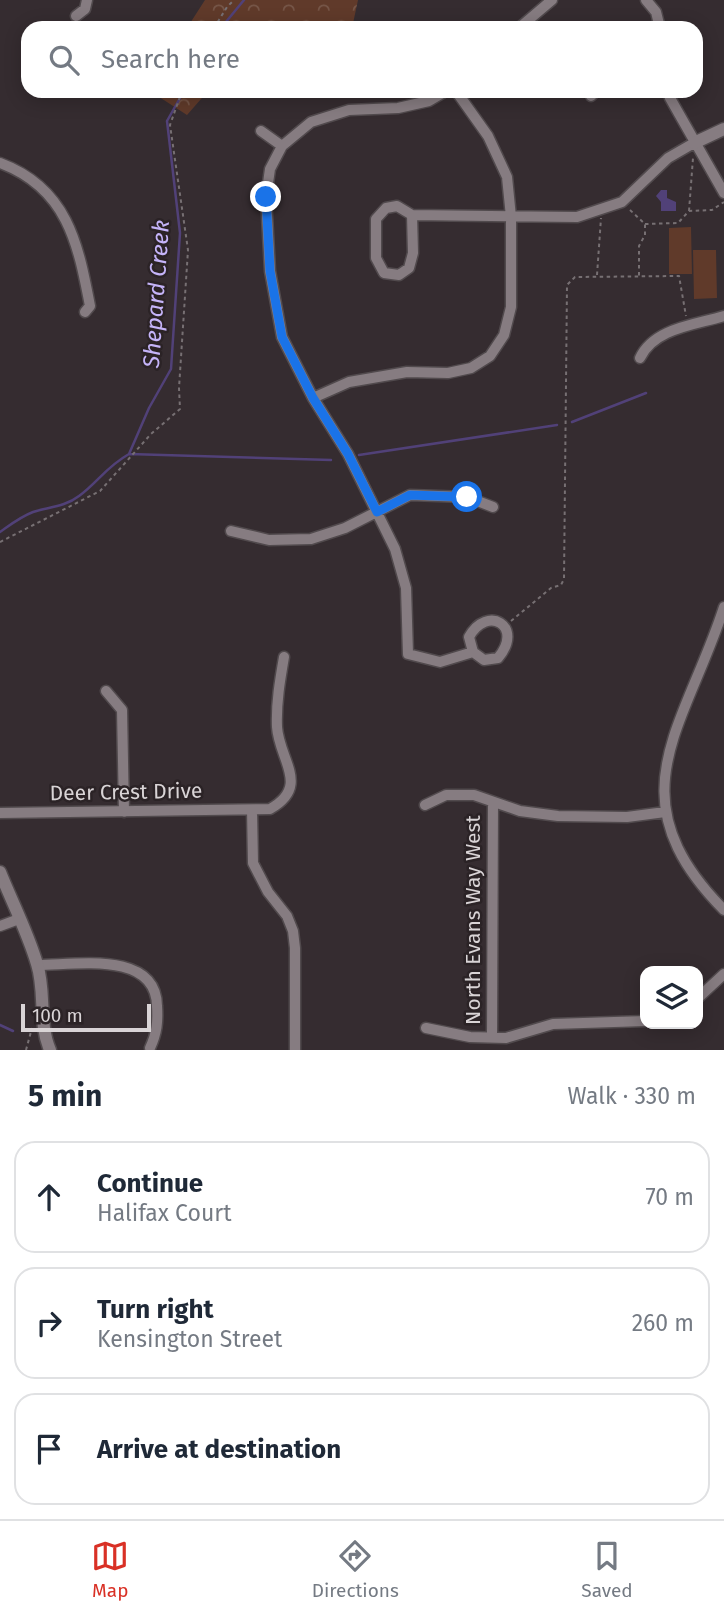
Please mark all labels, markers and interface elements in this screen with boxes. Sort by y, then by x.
search box [21,21,703,98]
icon: search [45,41,83,79]
text: Search here [101,44,240,75]
route end [250,181,281,212]
water label: Shepard Creek [137,219,175,370]
route start [451,481,482,512]
street label: Deer Crest Drive [49,778,203,806]
street label: North Evans Way West [460,815,486,1025]
map controls [640,966,703,1029]
button: layers [640,966,703,1029]
scale bar [21,1001,150,1033]
text: 100 m [32,1004,83,1027]
text: 5 min [28,1078,102,1114]
text: Walk · 330 m [568,1082,696,1110]
text: Continue [97,1168,203,1199]
icon: ahead [30,1178,68,1216]
text: 70 m [645,1183,694,1211]
text: Halifax Court [97,1199,232,1227]
text: Turn right [97,1294,214,1325]
icon: right [30,1304,68,1342]
text: 260 m [632,1309,694,1337]
text: Kensington Street [97,1325,282,1353]
icon: arrive [30,1430,68,1468]
text: Arrive at destination [97,1434,341,1465]
tab: Map [91,1537,129,1602]
tab: Directions [312,1537,399,1602]
tab: Saved [581,1537,633,1602]

